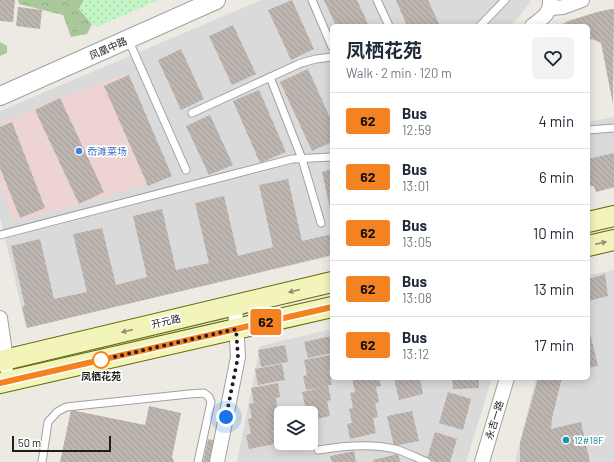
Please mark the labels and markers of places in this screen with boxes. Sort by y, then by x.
place label: 岙滩菜场 [87,145,127,157]
marker: 岙滩菜场 [74,146,84,156]
marker: 凤栖花苑 [92,351,110,369]
place label: 凤栖花苑 [81,370,121,382]
place label: 12#18F [574,434,604,446]
marker: 12#18F [561,435,571,445]

